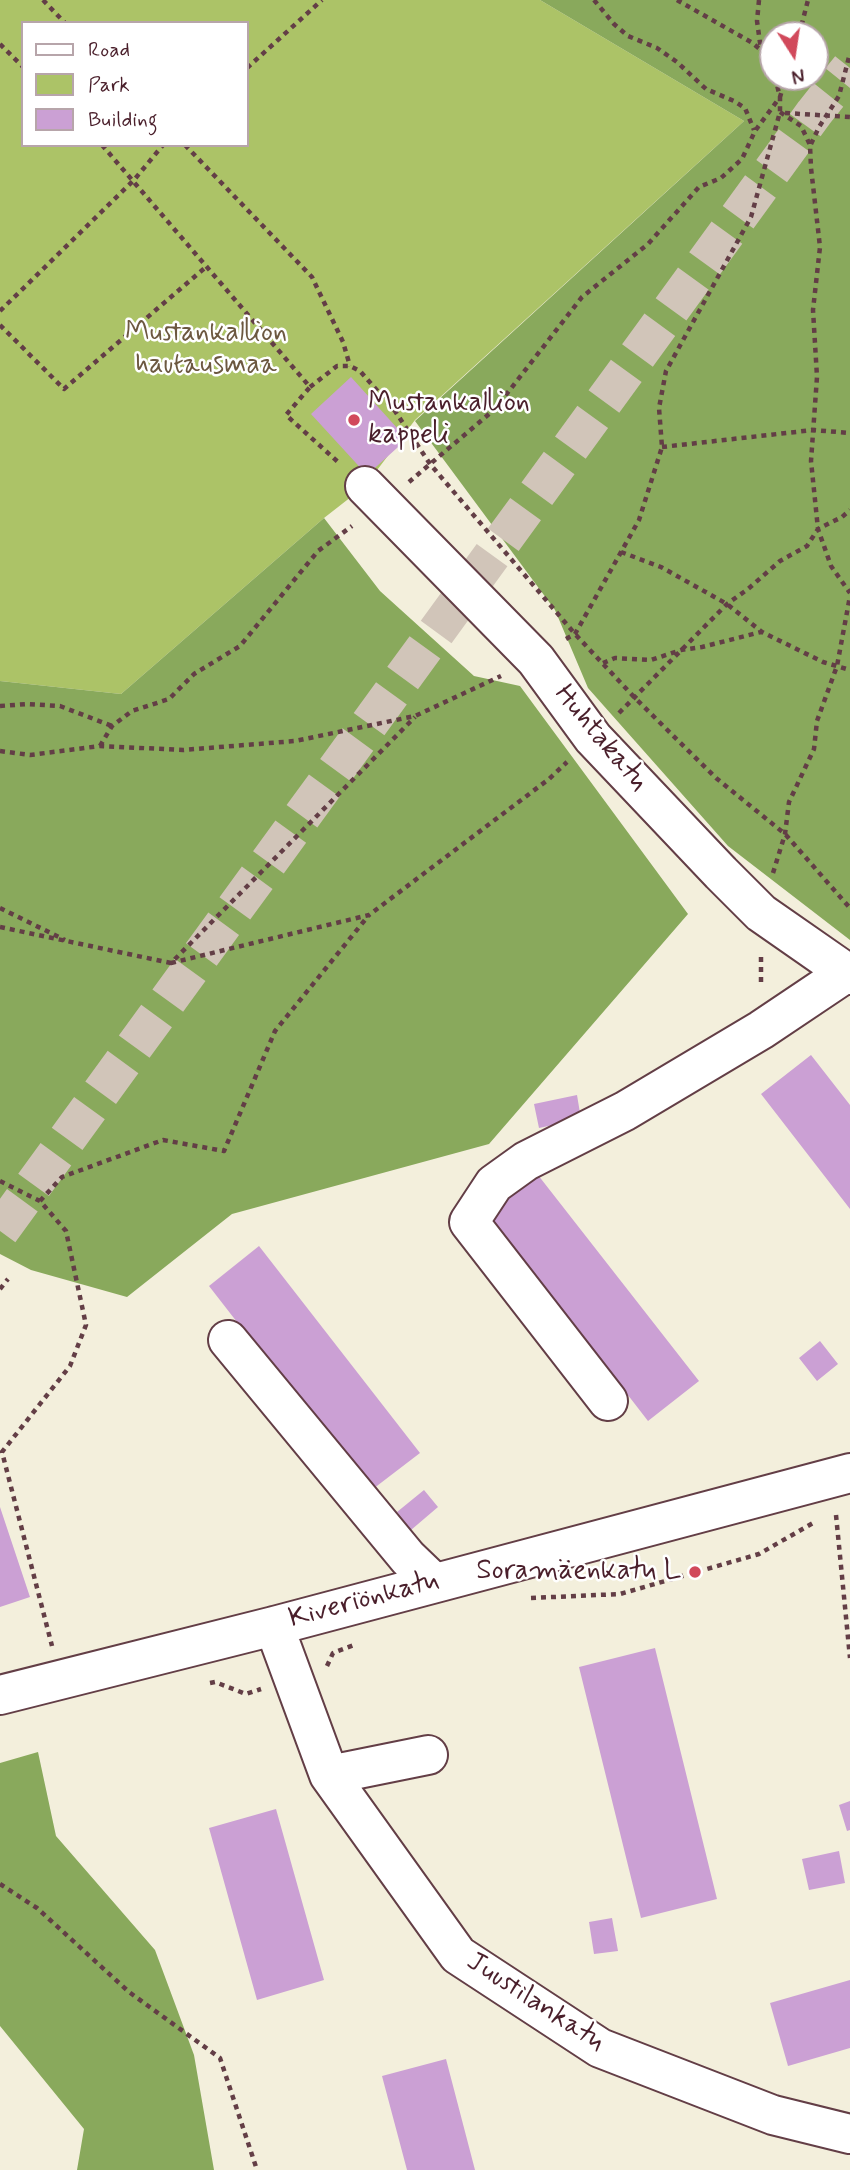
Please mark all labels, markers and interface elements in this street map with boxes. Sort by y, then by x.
legend [21,21,248,147]
north arrow [759,21,829,91]
text: Road [88,36,130,64]
text: N [789,62,807,89]
text: Park [88,71,130,99]
text: Building [88,106,158,134]
park label: Mustankallion hautausmaa [125,317,287,383]
place label: Mustankallion kappeli [368,387,530,453]
marker: Mustankallion kappeli [346,412,362,428]
street label: Huhtakatu [546,679,654,799]
place label: Soramäenkatu L [476,1555,681,1589]
marker: Soramäenkatu L [687,1564,703,1580]
street label: Kiveriönkatu [285,1565,443,1637]
street label: Juustilankatu [460,1946,610,2060]

